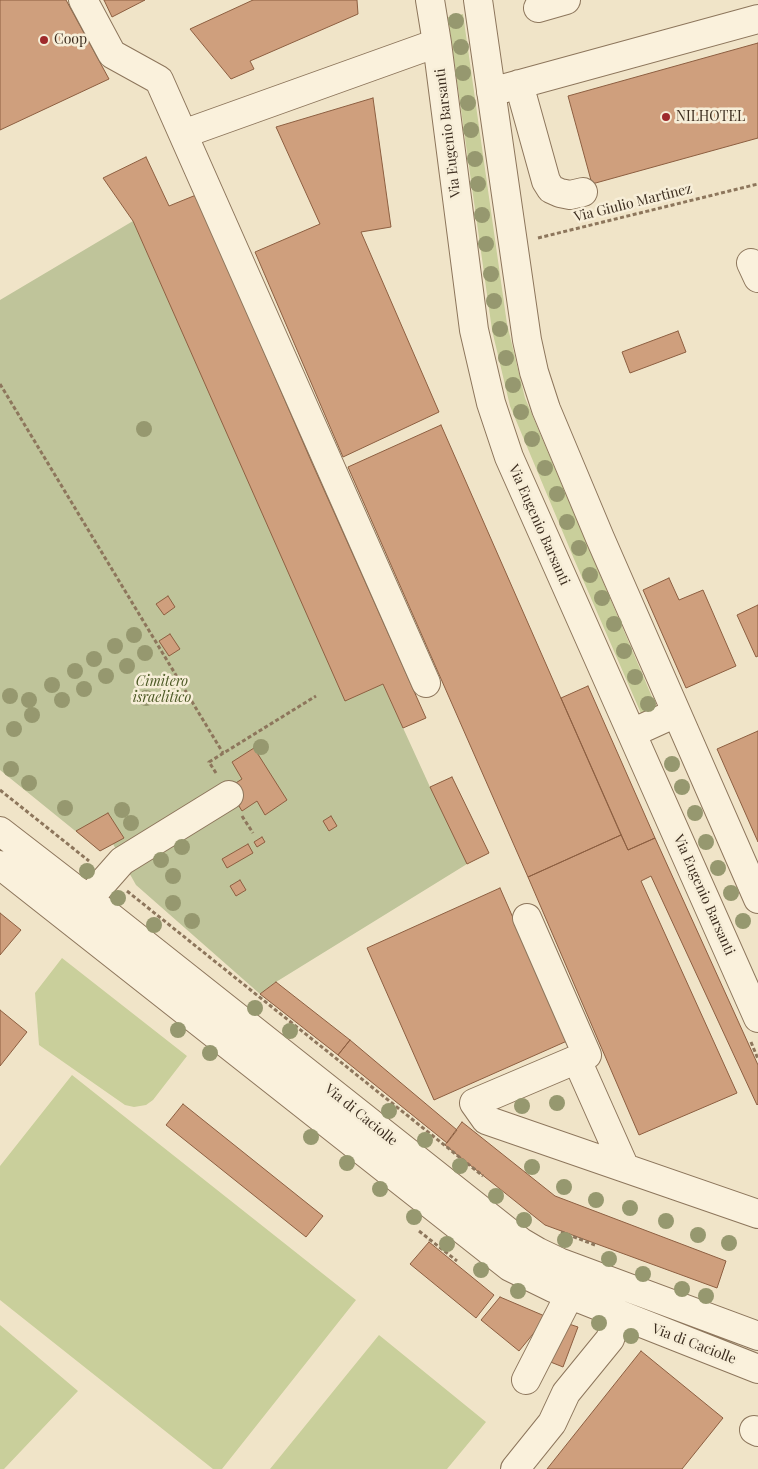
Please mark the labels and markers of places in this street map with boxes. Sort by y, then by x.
place label: Coop [54,32,87,48]
marker: Coop [38,34,50,46]
place label: NILHOTEL [676,109,745,125]
marker: NILHOTEL [660,111,672,123]

